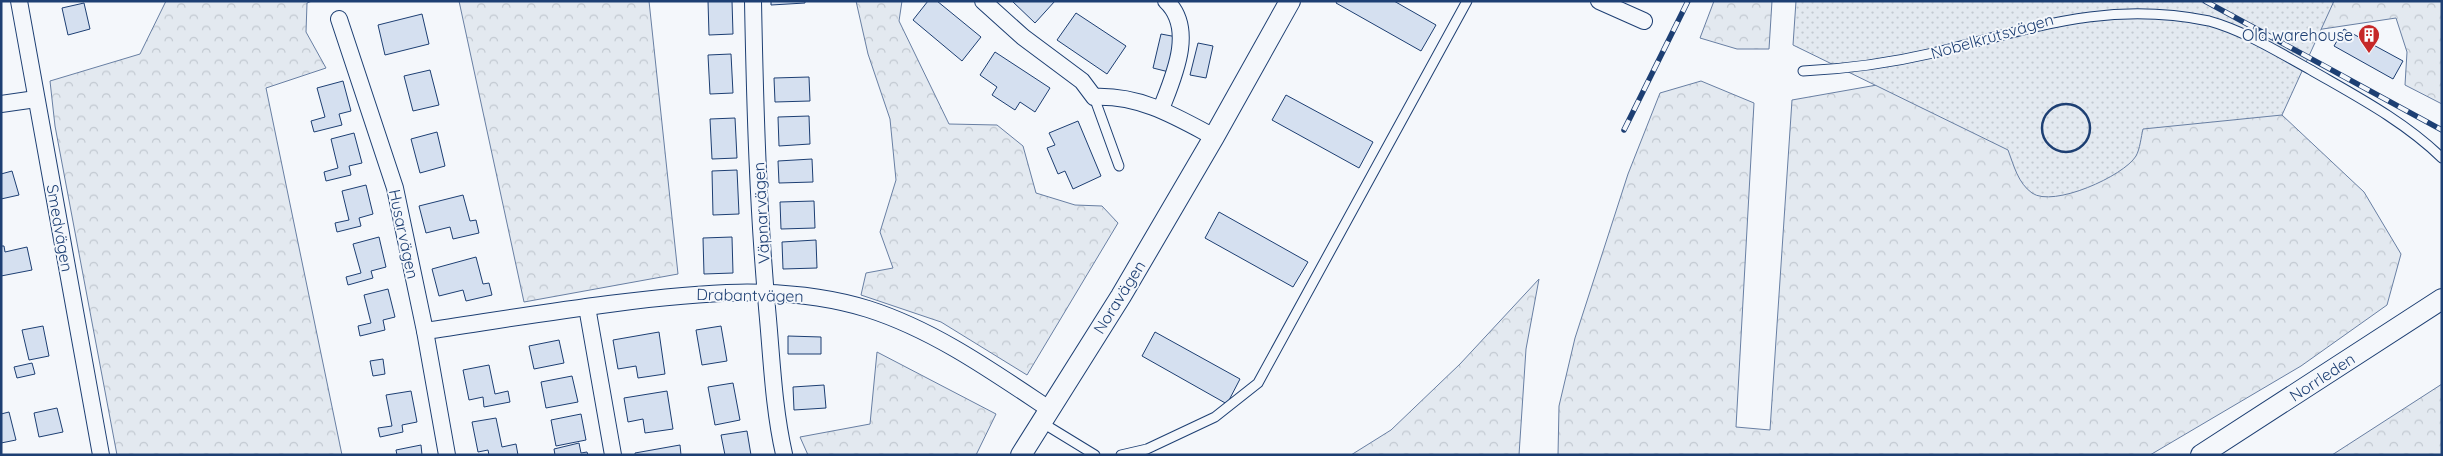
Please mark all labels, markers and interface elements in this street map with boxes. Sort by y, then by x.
street label: Nobelkrutsvägen [1928,9,2056,63]
building icon: Old warehouse [2357,23,2381,54]
place label: Old warehouse [2242,25,2353,45]
street label: Väpnarvägen [748,162,774,264]
street label: Smedvägen [42,183,78,273]
street label: Husarvägen [385,187,423,281]
street label: Noravägen [1089,257,1149,337]
street label: Drabantvägen [696,284,804,306]
street label: Norrleden [2285,348,2359,406]

